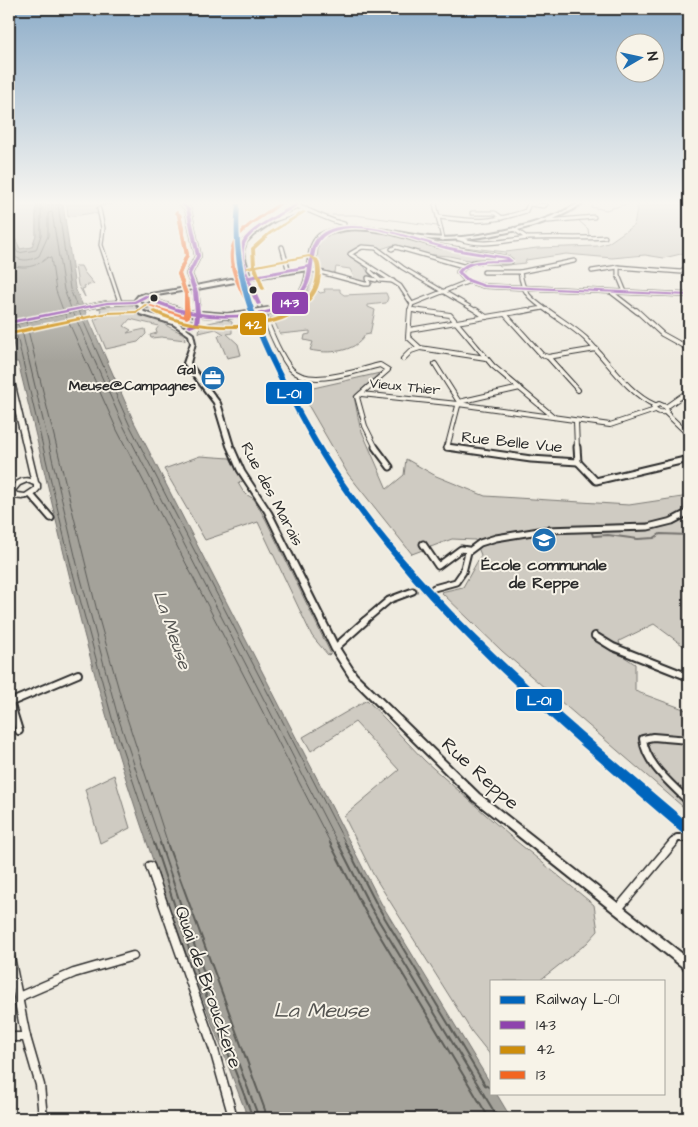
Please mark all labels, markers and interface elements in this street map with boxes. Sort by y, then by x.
north arrow [616,32,666,82]
text: N [641,50,662,62]
unlabelled marker [248,285,258,295]
line badge: 143 [271,291,309,315]
unlabelled marker [149,293,159,303]
text: 143 [281,293,300,313]
line badge: 42 [239,312,267,336]
text: 42 [244,315,263,335]
place label: Gal Meuse@Campagnes [69,360,197,397]
office icon: Gal Meuse@Campagnes [200,365,226,391]
street label: Vieux Thier [369,373,442,401]
line badge: L-01 [265,381,313,405]
text: L-01 [277,384,302,404]
street label: Rue Belle Vue [460,426,564,458]
street label: Rue des Marais [235,438,309,550]
school or university icon: École communale de Reppe [531,527,557,553]
place label: École communale de Reppe [481,554,607,594]
water label: La Meuse [147,587,197,674]
line badge: L-01 [515,688,563,712]
text: L-01 [527,691,552,711]
street label: Rue Reppe [435,732,525,816]
street label: Quai de Brouckere [168,902,248,1072]
legend [490,980,666,1094]
text: Railway L-01 [536,989,619,1011]
water label: La Meuse [274,996,370,1025]
text: 143 [536,1015,556,1036]
text: 42 [536,1039,555,1060]
text: 13 [536,1065,546,1086]

